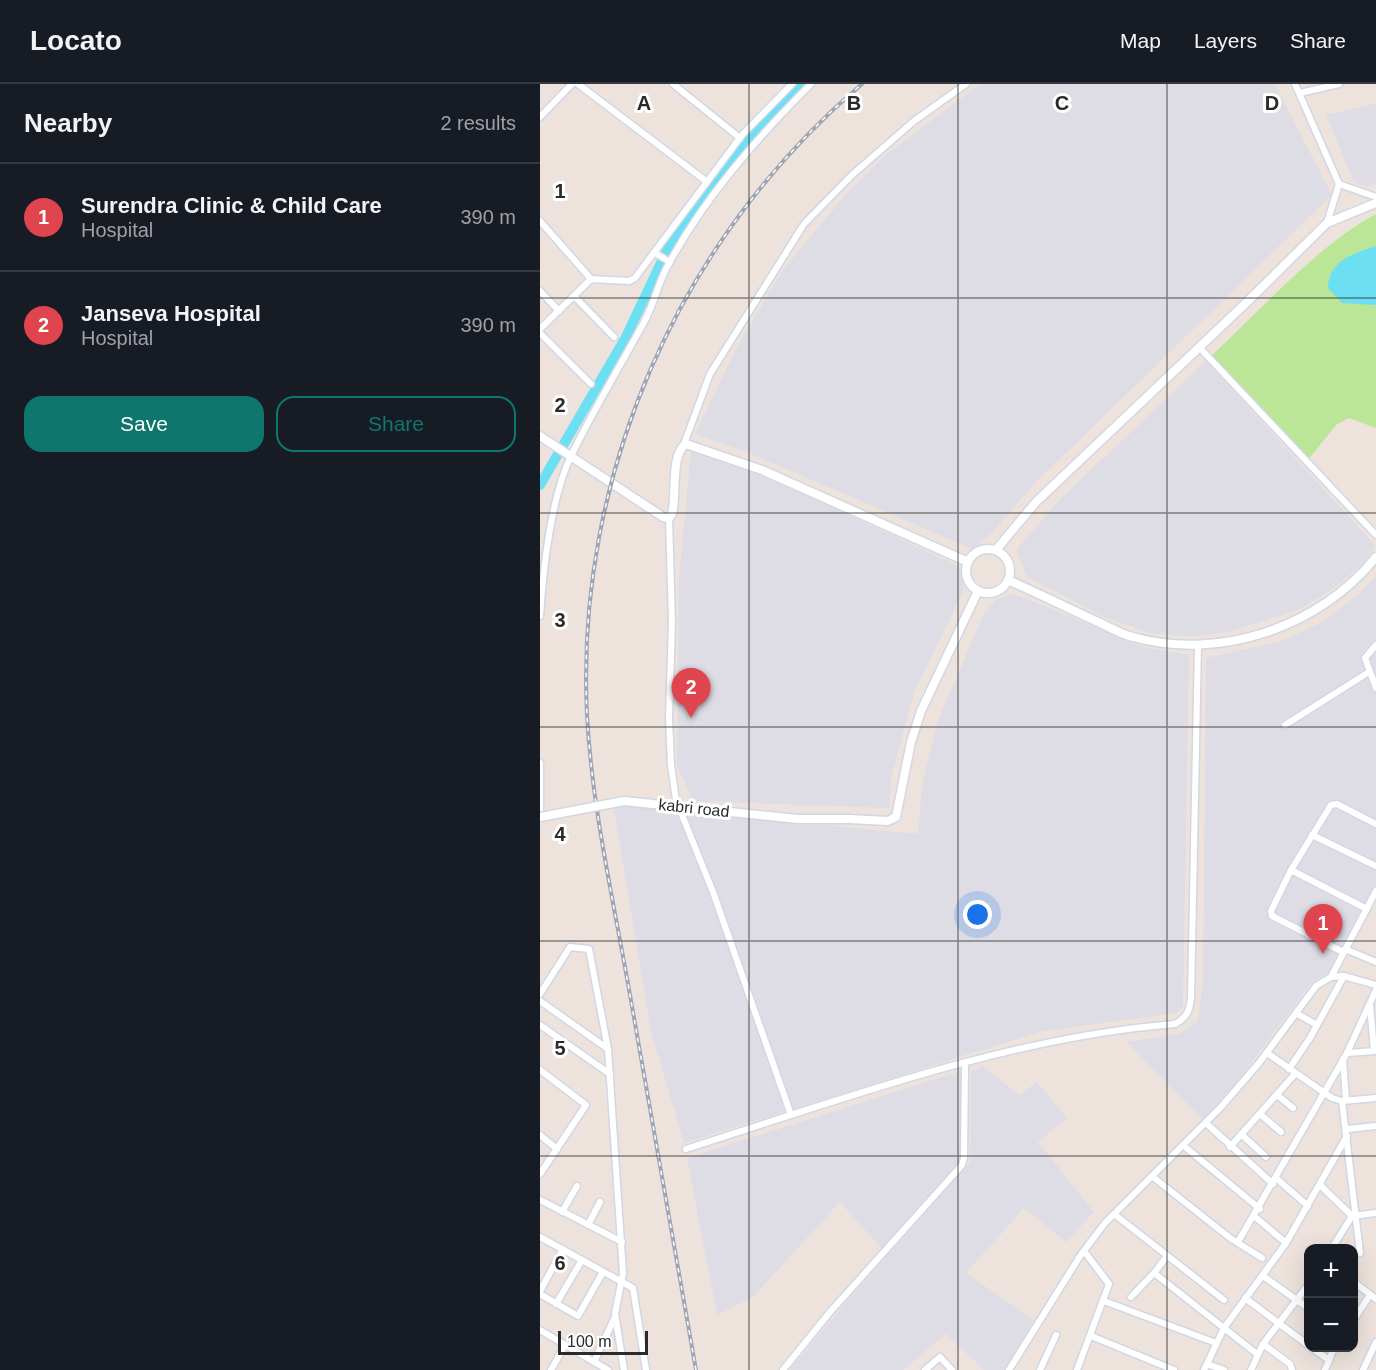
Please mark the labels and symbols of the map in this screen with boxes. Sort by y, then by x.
text: A [637,92,651,114]
text: B [847,92,861,114]
text: C [1055,92,1069,114]
text: D [1265,92,1279,114]
text: 1 [554,180,566,202]
text: 2 [554,394,566,416]
text: 3 [554,609,566,631]
pin: 2 [672,668,710,718]
street label: kabri road [658,796,730,820]
text: 4 [554,823,566,845]
your location [963,900,992,929]
pin: 1 [1304,904,1342,954]
text: 5 [554,1037,566,1059]
text: 6 [554,1252,566,1274]
scale bar [558,1328,648,1356]

